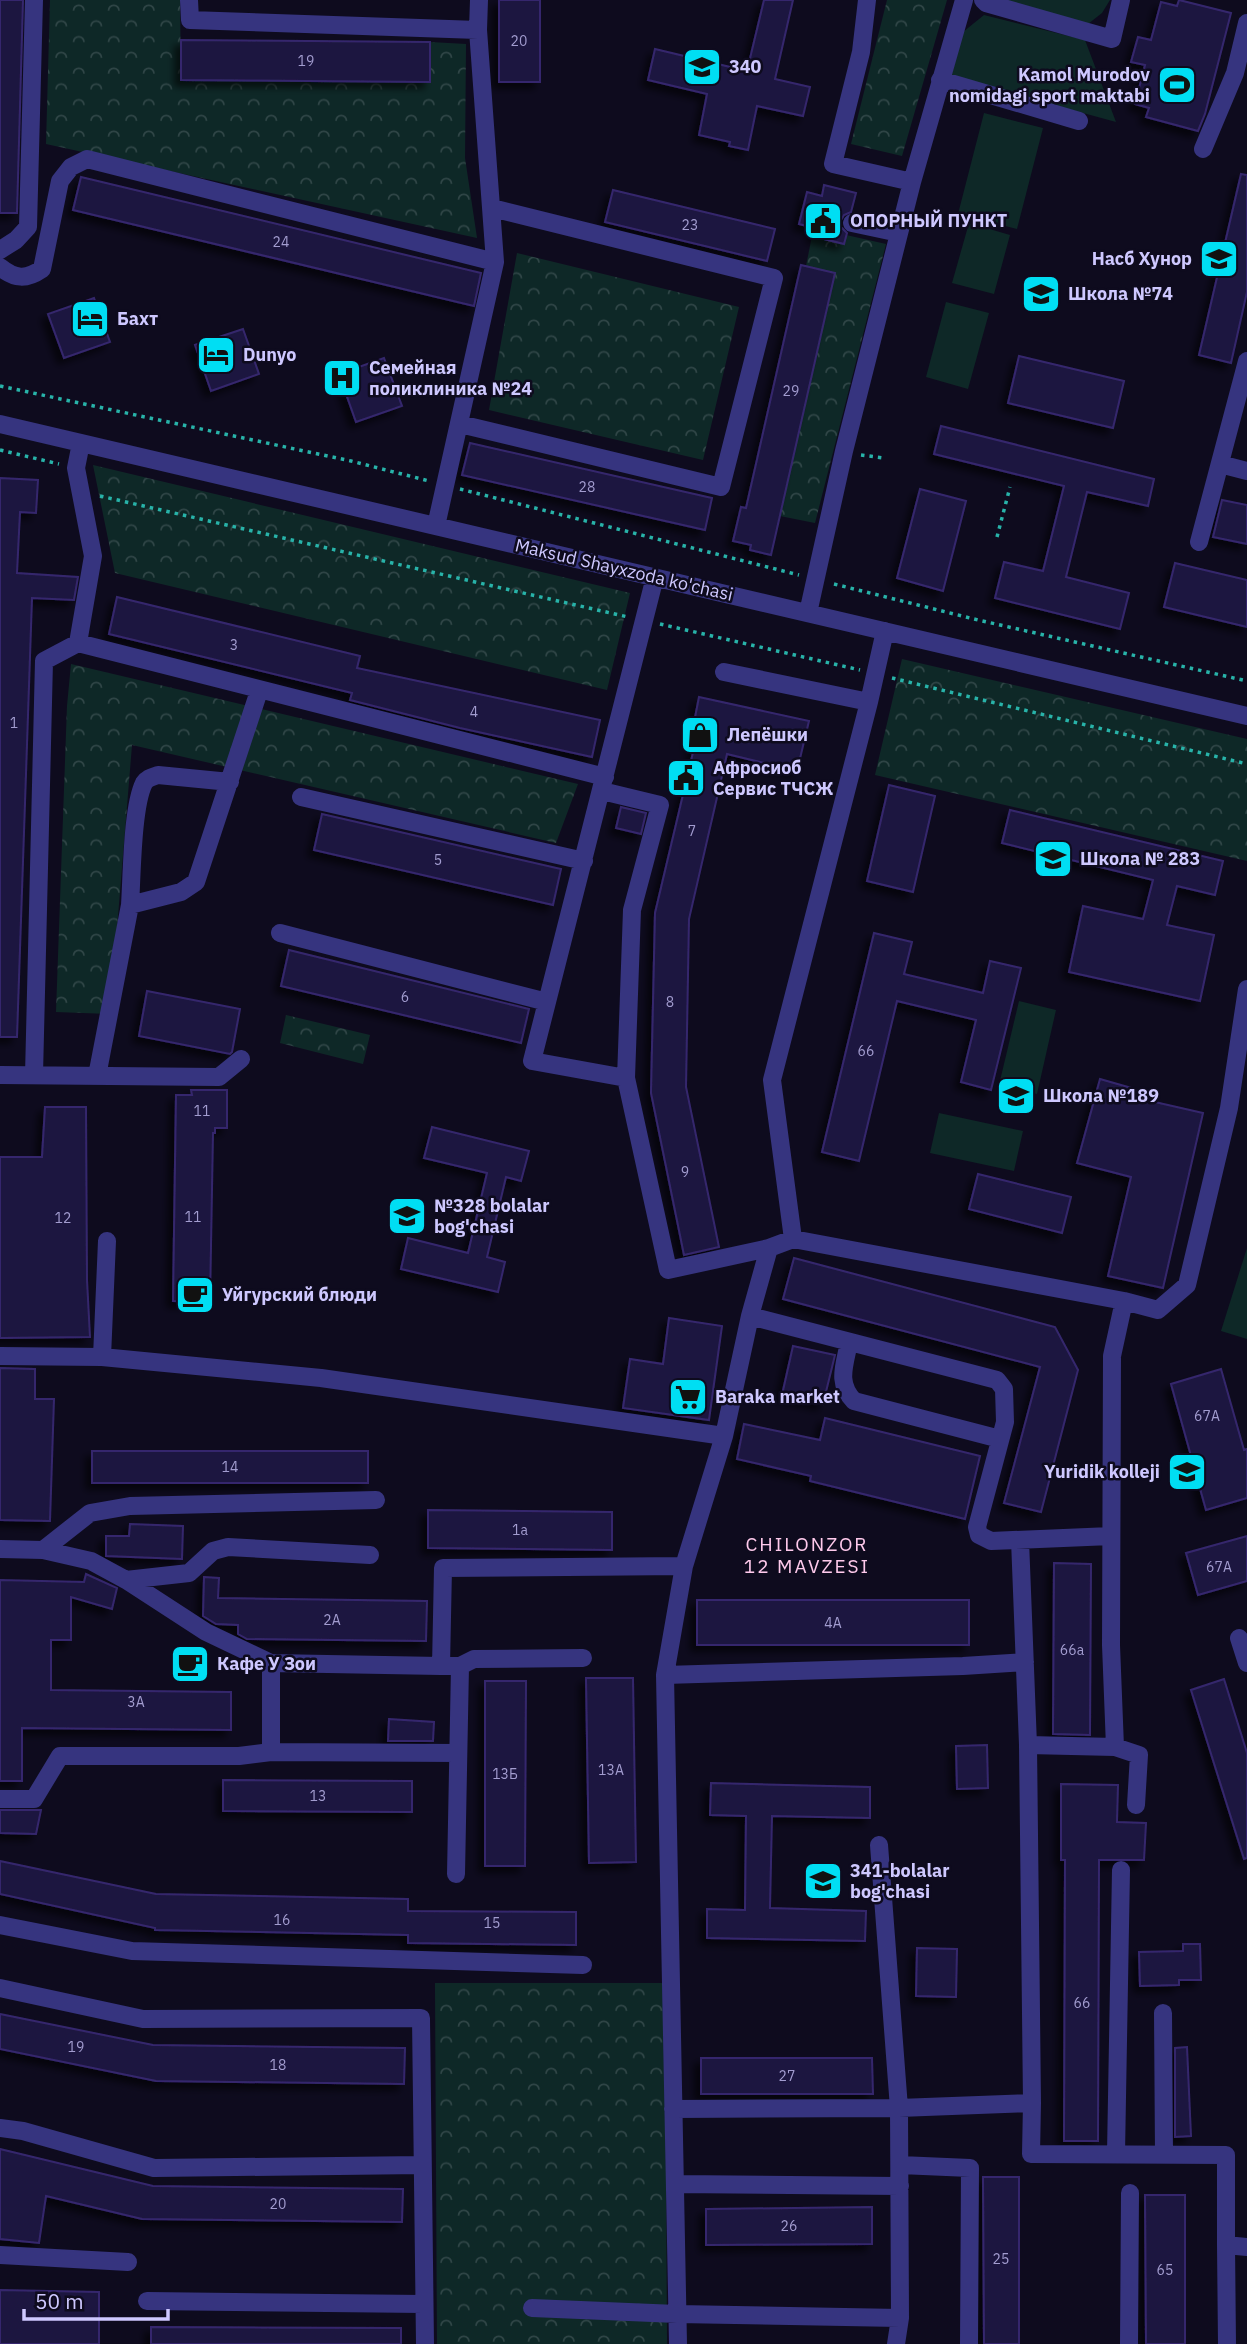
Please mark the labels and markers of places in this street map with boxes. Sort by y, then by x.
school or university icon: 340 [681,46,723,88]
place label: 340 [729,55,762,78]
place label: Kamol Murodov nomidagi sport maktabi [949,63,1150,107]
sports icon: Kamol Murodov nomidagi sport maktabi [1156,64,1198,106]
public building icon: ОПОРНЫЙ ПУНКТ [802,200,844,242]
place label: ОПОРНЫЙ ПУНКТ [850,209,1008,232]
school or university icon: Насб Хунор [1198,238,1240,280]
place label: Насб Хунор [1092,247,1192,270]
school or university icon: Школа №74 [1020,273,1062,315]
place label: Школа №74 [1068,282,1173,305]
hotel icon: Бахт [69,298,111,340]
place label: Бахт [117,307,158,330]
hotel icon: Dunyo [195,334,237,376]
place label: Dunyo [243,343,296,366]
place label: Семейная поликлиника №24 [369,356,532,400]
hospital icon: Семейная поликлиника №24 [321,357,363,399]
shop icon: Лепёшки [679,714,721,756]
place label: Лепёшки [727,723,808,746]
place label: Афросиоб Сервис ТЧСЖ [713,756,833,800]
public building icon: Афросиоб Сервис ТЧСЖ [665,757,707,799]
school or university icon: Школа № 283 [1032,838,1074,880]
place label: Школа № 283 [1080,847,1200,870]
school or university icon: Школа №189 [995,1075,1037,1117]
place label: Школа №189 [1043,1084,1159,1107]
place label: №328 bolalar bog'chasi [434,1194,550,1238]
school or university icon: №328 bolalar bog'chasi [386,1195,428,1237]
cafe icon: Уйгурский блюди [174,1274,216,1316]
place label: Уйгурский блюди [222,1283,377,1306]
supermarket icon: Baraka market [667,1376,709,1418]
place label: Baraka market [715,1385,840,1408]
school or university icon: Yuridik kolleji [1166,1451,1208,1493]
place label: Yuridik kolleji [1044,1460,1160,1483]
cafe icon: Кафе У Зои [169,1643,211,1685]
place label: Кафе У Зои [217,1652,316,1675]
place label: 341-bolalar bog'chasi [850,1859,949,1903]
school or university icon: 341-bolalar bog'chasi [802,1860,844,1902]

